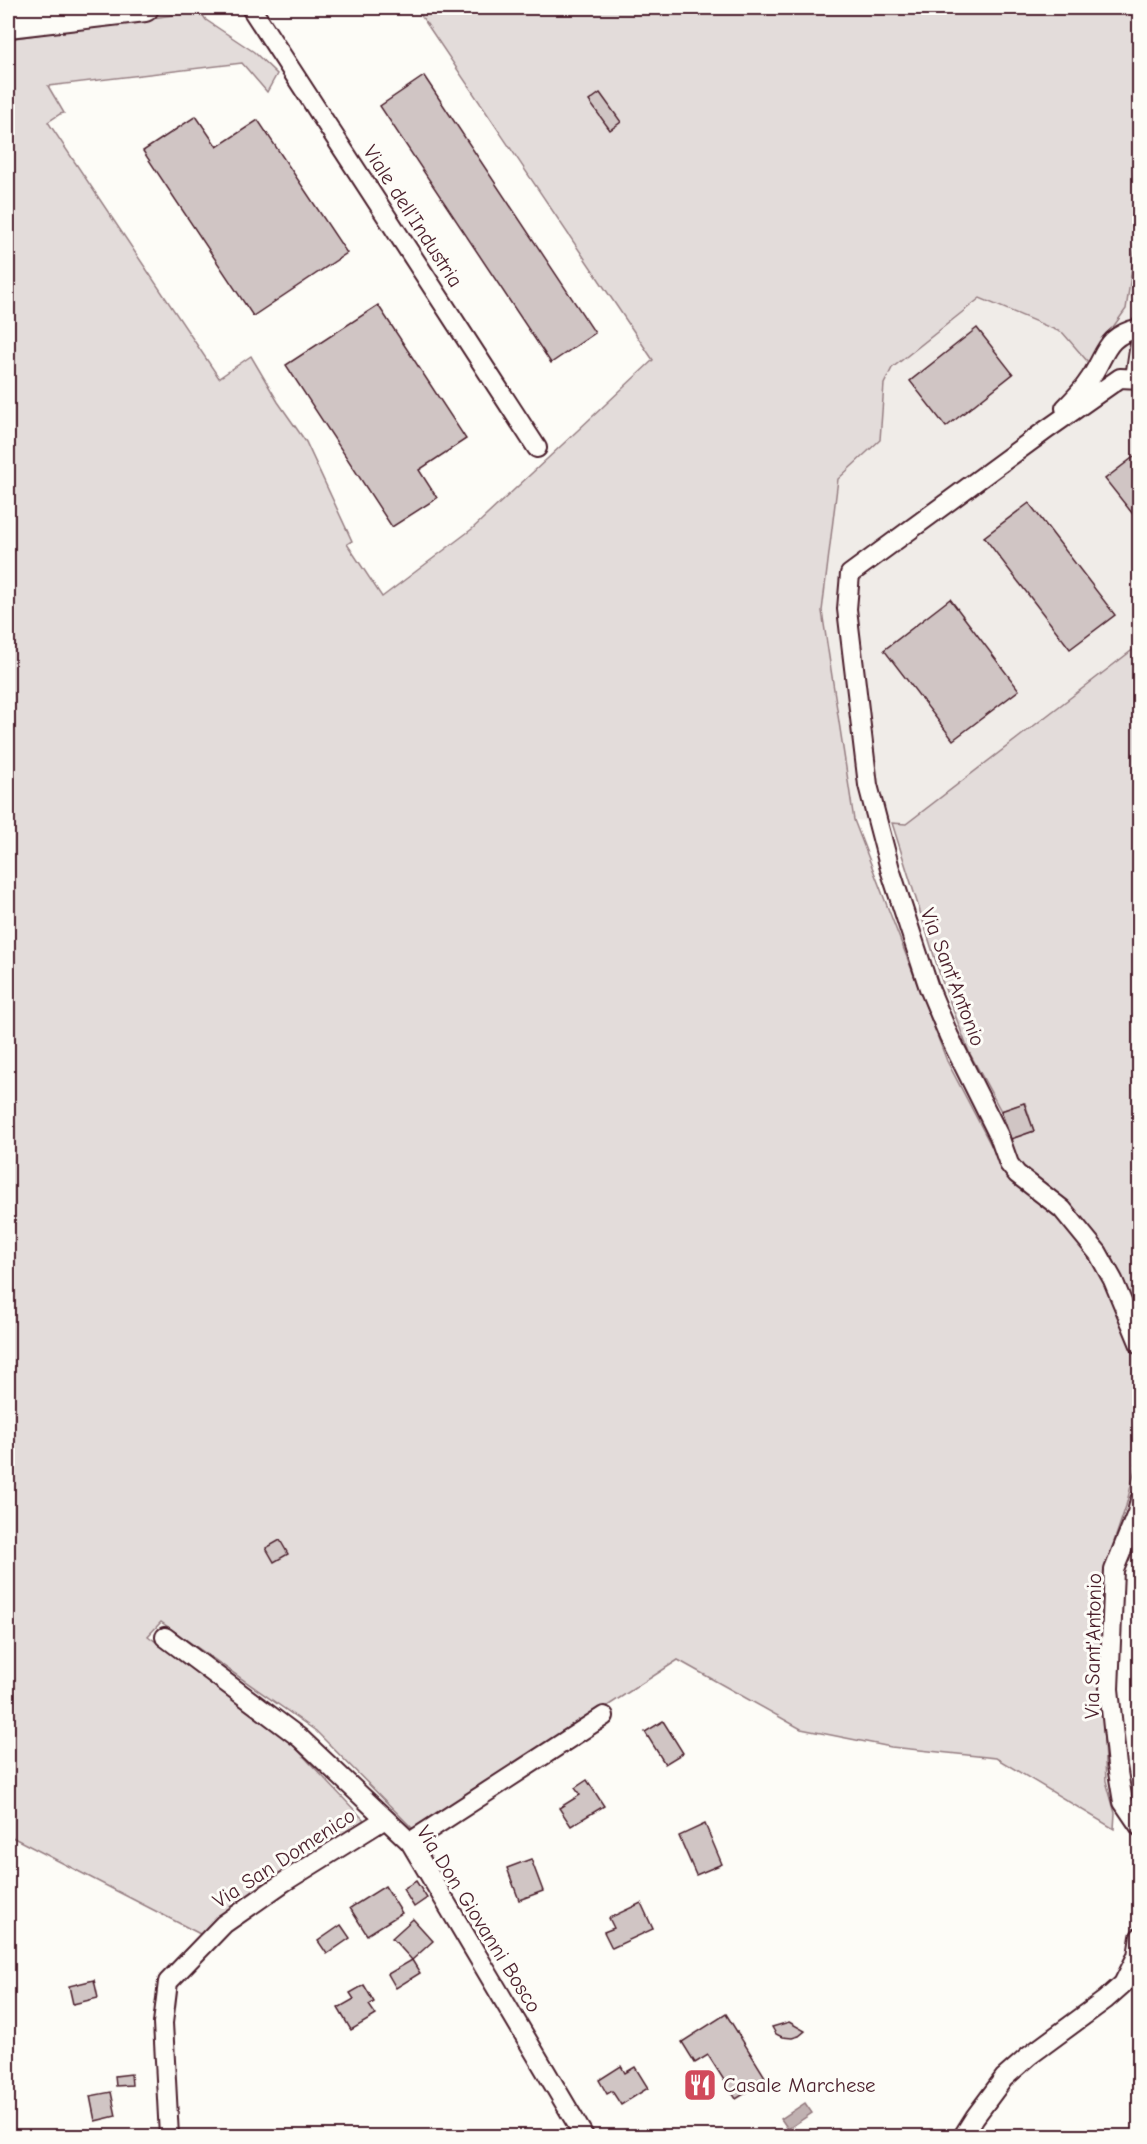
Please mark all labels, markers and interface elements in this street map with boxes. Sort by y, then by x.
street label: Viale dell'Industria [358,141,468,291]
street label: Via Sant'Antonio [916,905,990,1049]
street label: Via Sant'Antonio [1080,1573,1106,1719]
street label: Via San Domenico [208,1803,360,1913]
street label: Via Don Giovanni Bosco [412,1821,546,2017]
restaurant icon: Casale Marchese [682,2067,718,2103]
place label: Casale Marchese [723,2073,876,2097]

